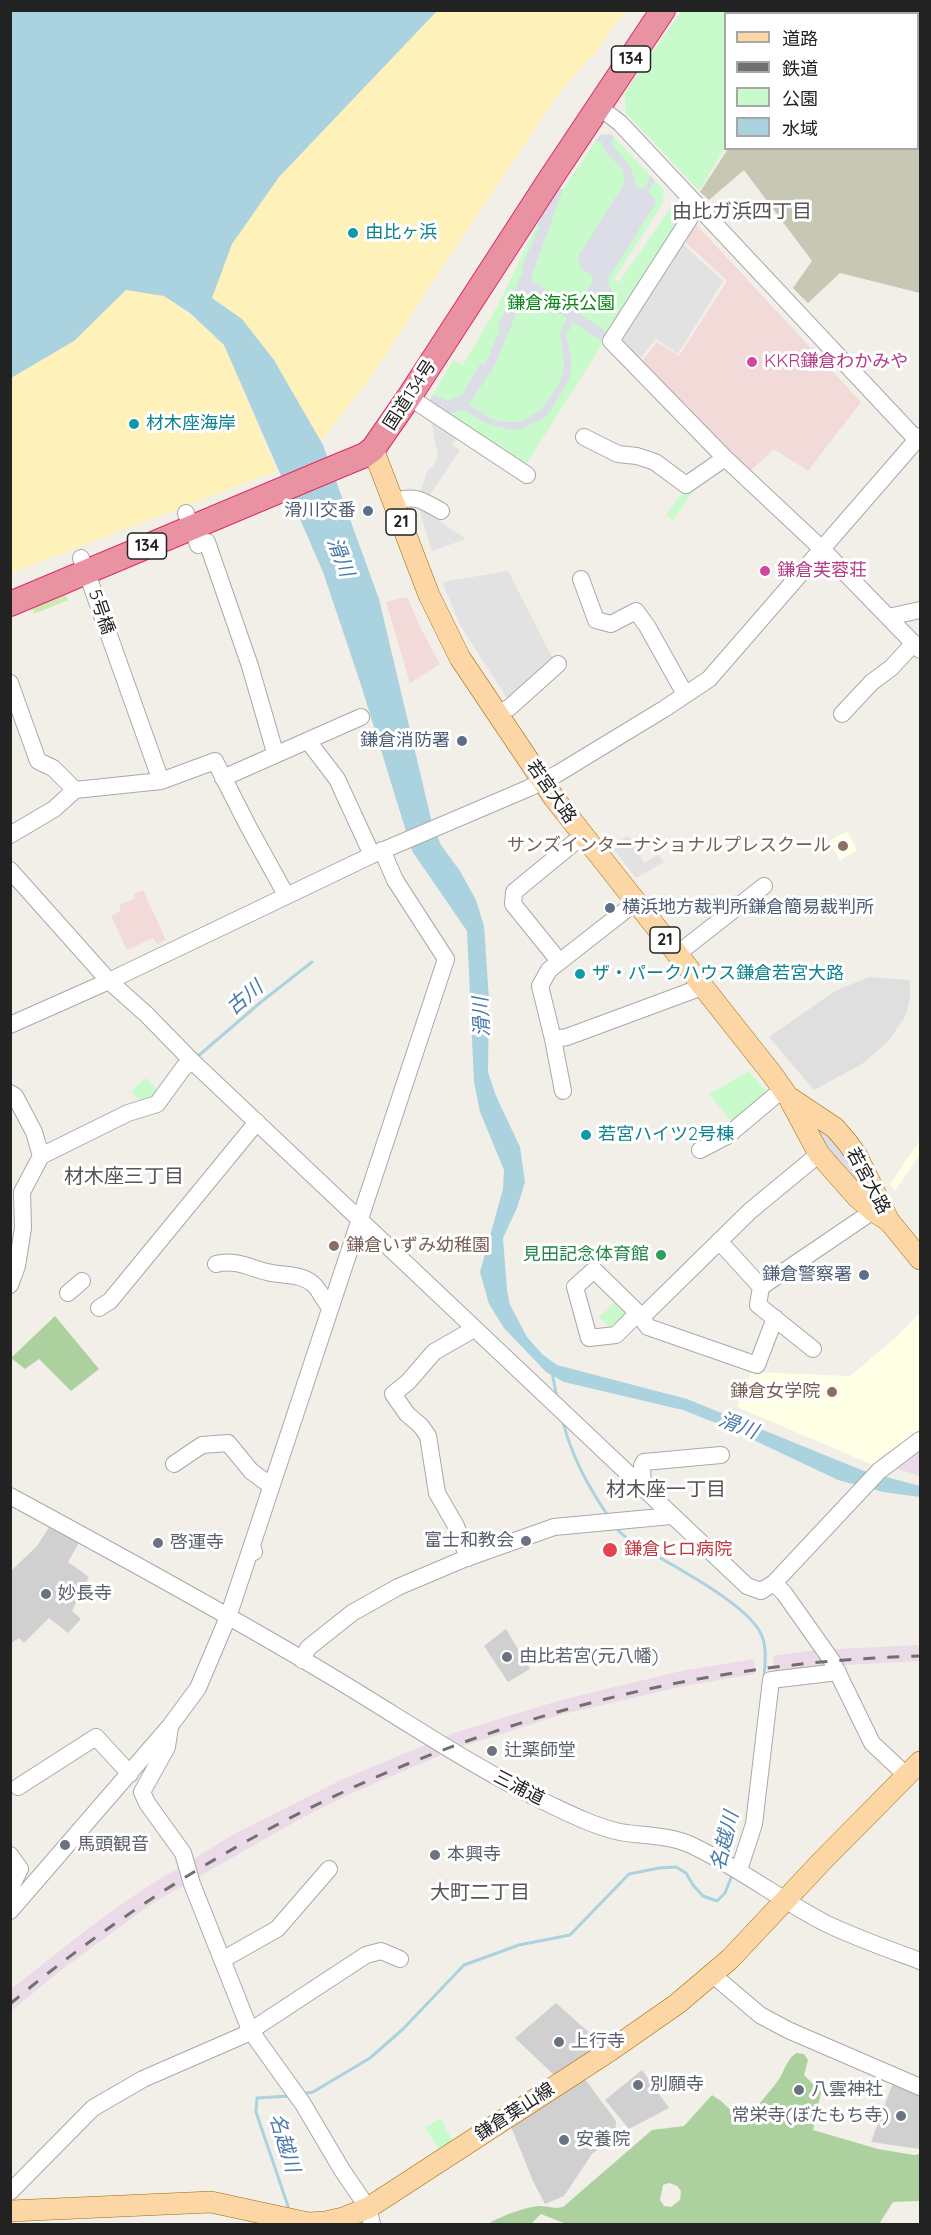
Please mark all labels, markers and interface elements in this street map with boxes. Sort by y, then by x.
legend [724,12,919,150]
text: 道路 [782,27,818,50]
road number: 134 [612,46,650,72]
text: 鉄道 [782,57,818,80]
text: 公園 [782,87,818,110]
text: 水域 [782,117,818,140]
district label: 由比ガ浜四丁目 [672,200,812,224]
place label: 由比ヶ浜 [365,222,437,244]
marker: 由比ヶ浜 [346,226,360,240]
park label: 鎌倉海浜公園 [507,293,615,315]
place label: KKR鎌倉わかみや [764,351,908,373]
marker: KKR鎌倉わかみや [745,355,759,369]
street label: 国道134号 [379,356,441,434]
place label: 材木座海岸 [146,413,236,435]
marker: 材木座海岸 [127,417,141,431]
place label: 滑川交番 [284,500,356,522]
marker: 滑川交番 [361,504,375,518]
road number: 21 [386,509,416,535]
road number: 134 [128,533,166,559]
water label: 滑川 [322,534,358,580]
place label: 鎌倉芙蓉荘 [777,560,867,582]
marker: 鎌倉芙蓉荘 [758,564,772,578]
street label: 5号橋 [83,587,119,637]
place label: 鎌倉消防署 [360,730,450,752]
marker: 鎌倉消防署 [455,734,469,748]
street label: 若宮大路 [522,756,580,828]
place label: サンズインターナショナルプレスクール [507,835,831,857]
marker: サンズインターナショナルプレスクール [836,839,850,853]
place label: 横浜地方裁判所鎌倉簡易裁判所 [622,897,874,919]
marker: 横浜地方裁判所鎌倉簡易裁判所 [603,901,617,915]
road number: 21 [650,927,680,953]
place label: ザ・パークハウス鎌倉若宮大路 [592,963,844,985]
marker: ザ・パークハウス鎌倉若宮大路 [573,967,587,981]
water label: 古川 [222,976,268,1020]
water label: 滑川 [469,996,495,1038]
place label: 若宮ハイツ2号棟 [598,1124,734,1146]
marker: 若宮ハイツ2号棟 [579,1128,593,1142]
street label: 若宮大路 [842,1144,894,1218]
district label: 材木座三丁目 [64,1165,184,1189]
place label: 鎌倉いずみ幼稚園 [346,1235,490,1257]
marker: 鎌倉いずみ幼稚園 [327,1239,341,1253]
place label: 見田記念体育館 [523,1244,649,1266]
marker: 見田記念体育館 [654,1248,668,1262]
place label: 鎌倉警察署 [762,1264,852,1286]
marker: 鎌倉警察署 [857,1268,871,1282]
place label: 鎌倉女学院 [730,1381,820,1403]
marker: 鎌倉女学院 [825,1385,839,1399]
water label: 滑川 [715,1408,761,1444]
district label: 材木座一丁目 [606,1478,726,1502]
place label: 富士和教会 [424,1530,514,1552]
place label: 啓運寺 [170,1532,224,1554]
marker: 富士和教会 [519,1534,533,1548]
marker: 啓運寺 [151,1536,165,1550]
place label: 鎌倉ヒロ病院 [624,1539,732,1561]
marker: 鎌倉ヒロ病院 [601,1541,619,1559]
place label: 妙長寺 [58,1583,112,1605]
marker: 妙長寺 [39,1587,53,1601]
place label: 由比若宮(元八幡) [519,1646,658,1668]
marker: 由比若宮(元八幡) [500,1650,514,1664]
place label: 辻薬師堂 [504,1740,576,1762]
marker: 辻薬師堂 [485,1744,499,1758]
street label: 三浦道 [490,1766,548,1810]
water label: 名越川 [706,1809,744,1873]
place label: 馬頭観音 [77,1834,149,1856]
marker: 馬頭観音 [58,1838,72,1852]
place label: 本興寺 [447,1844,501,1866]
marker: 本興寺 [428,1848,442,1862]
district label: 大町二丁目 [430,1881,530,1905]
place label: 上行寺 [571,2031,625,2053]
marker: 上行寺 [552,2035,566,2049]
place label: 別願寺 [650,2074,704,2096]
street label: 鎌倉葉山線 [471,2078,559,2146]
marker: 別願寺 [631,2078,645,2092]
place label: 八雲神社 [811,2079,883,2101]
marker: 八雲神社 [792,2083,806,2097]
place label: 常栄寺(ぼたもち寺) [732,2105,889,2127]
marker: 常栄寺(ぼたもち寺) [894,2109,908,2123]
water label: 名越川 [264,2111,304,2175]
place label: 安養院 [576,2129,630,2151]
marker: 安養院 [557,2133,571,2147]

